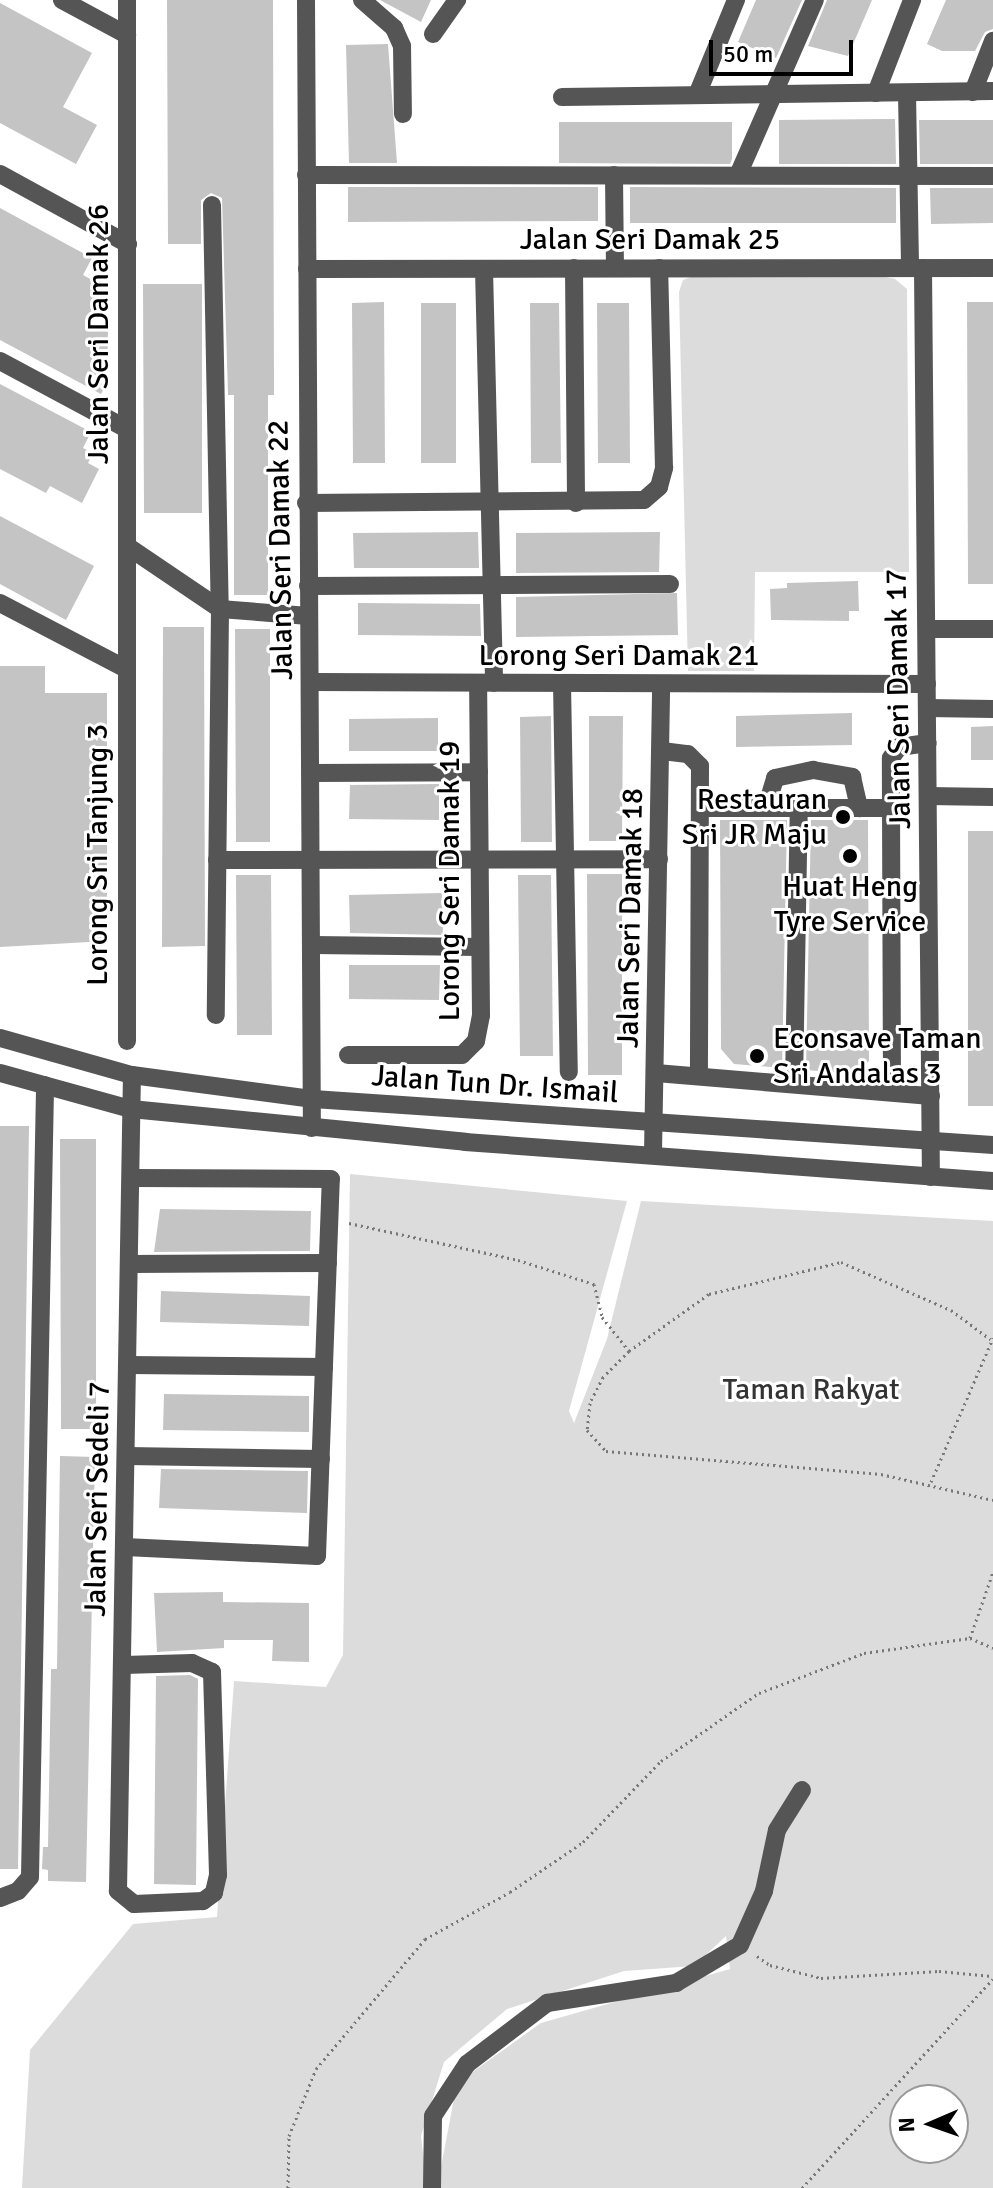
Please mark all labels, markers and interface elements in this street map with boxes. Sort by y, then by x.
scale bar [713,24,857,74]
text: 50 m [723,39,773,69]
street label: Jalan Seri Damak 26 [81,204,117,464]
street label: Jalan Seri Damak 25 [520,222,780,258]
street label: Jalan Seri Damak 22 [261,420,301,680]
street label: Jalan Seri Damak 17 [879,569,919,829]
street label: Lorong Seri Damak 21 [479,638,759,674]
street label: Lorong Sri Tanjung 3 [80,724,116,986]
street label: Lorong Seri Damak 19 [432,741,468,1021]
place label: Restauran Sri JR Maju [682,782,827,852]
street label: Jalan Seri Damak 18 [611,788,651,1048]
marker: Restauran Sri JR Maju [834,808,852,826]
marker: Huat Heng Tyre Service [841,847,859,865]
place label: Huat Heng Tyre Service [774,869,926,940]
place label: Econsave Taman Sri Andalas 3 [773,1021,982,1092]
marker: Econsave Taman Sri Andalas 3 [748,1047,766,1065]
street label: Jalan Tun Dr. Ismail [370,1058,620,1112]
park label: Taman Rakyat [723,1372,899,1408]
street label: Jalan Seri Sedeli 7 [78,1381,118,1617]
north arrow [889,2084,969,2164]
text: N [893,2117,920,2133]

